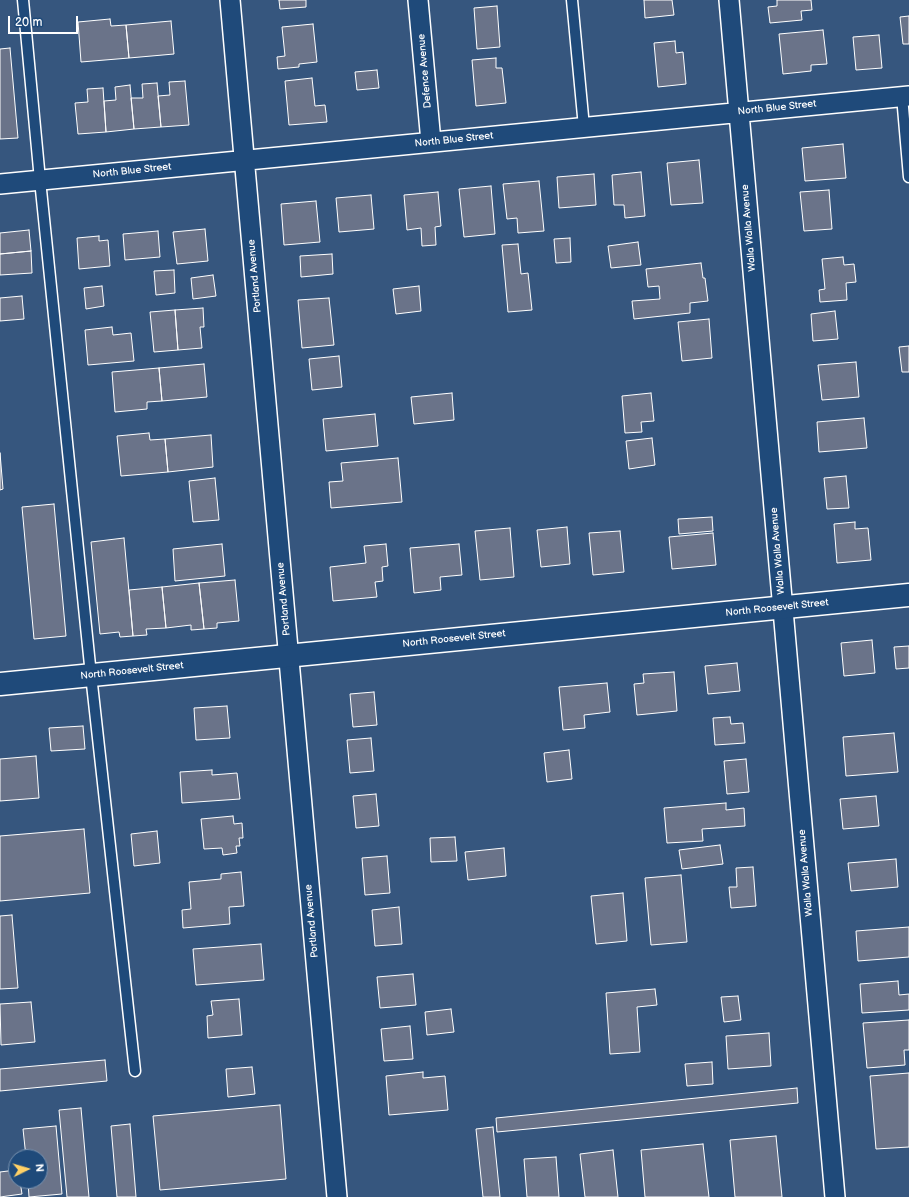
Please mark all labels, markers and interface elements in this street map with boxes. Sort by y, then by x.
scale bar [10,8,80,34]
text: 20 m [15,15,42,30]
street label: Defence Avenue [416,33,434,109]
street label: North Blue Street [737,98,817,118]
street label: North Blue Street [414,130,494,150]
street label: North Blue Street [92,161,172,181]
street label: Walla Walla Avenue [739,184,759,272]
street label: Portland Avenue [246,239,264,313]
street label: Walla Walla Avenue [768,507,788,595]
street label: Portland Avenue [275,562,293,636]
street label: North Roosevelt Street [725,597,829,619]
street label: North Roosevelt Street [402,628,506,650]
street label: North Roosevelt Street [80,660,184,682]
street label: Walla Walla Avenue [796,829,816,917]
street label: Portland Avenue [303,884,321,958]
north arrow [8,1149,48,1189]
text: N [33,1163,46,1173]

